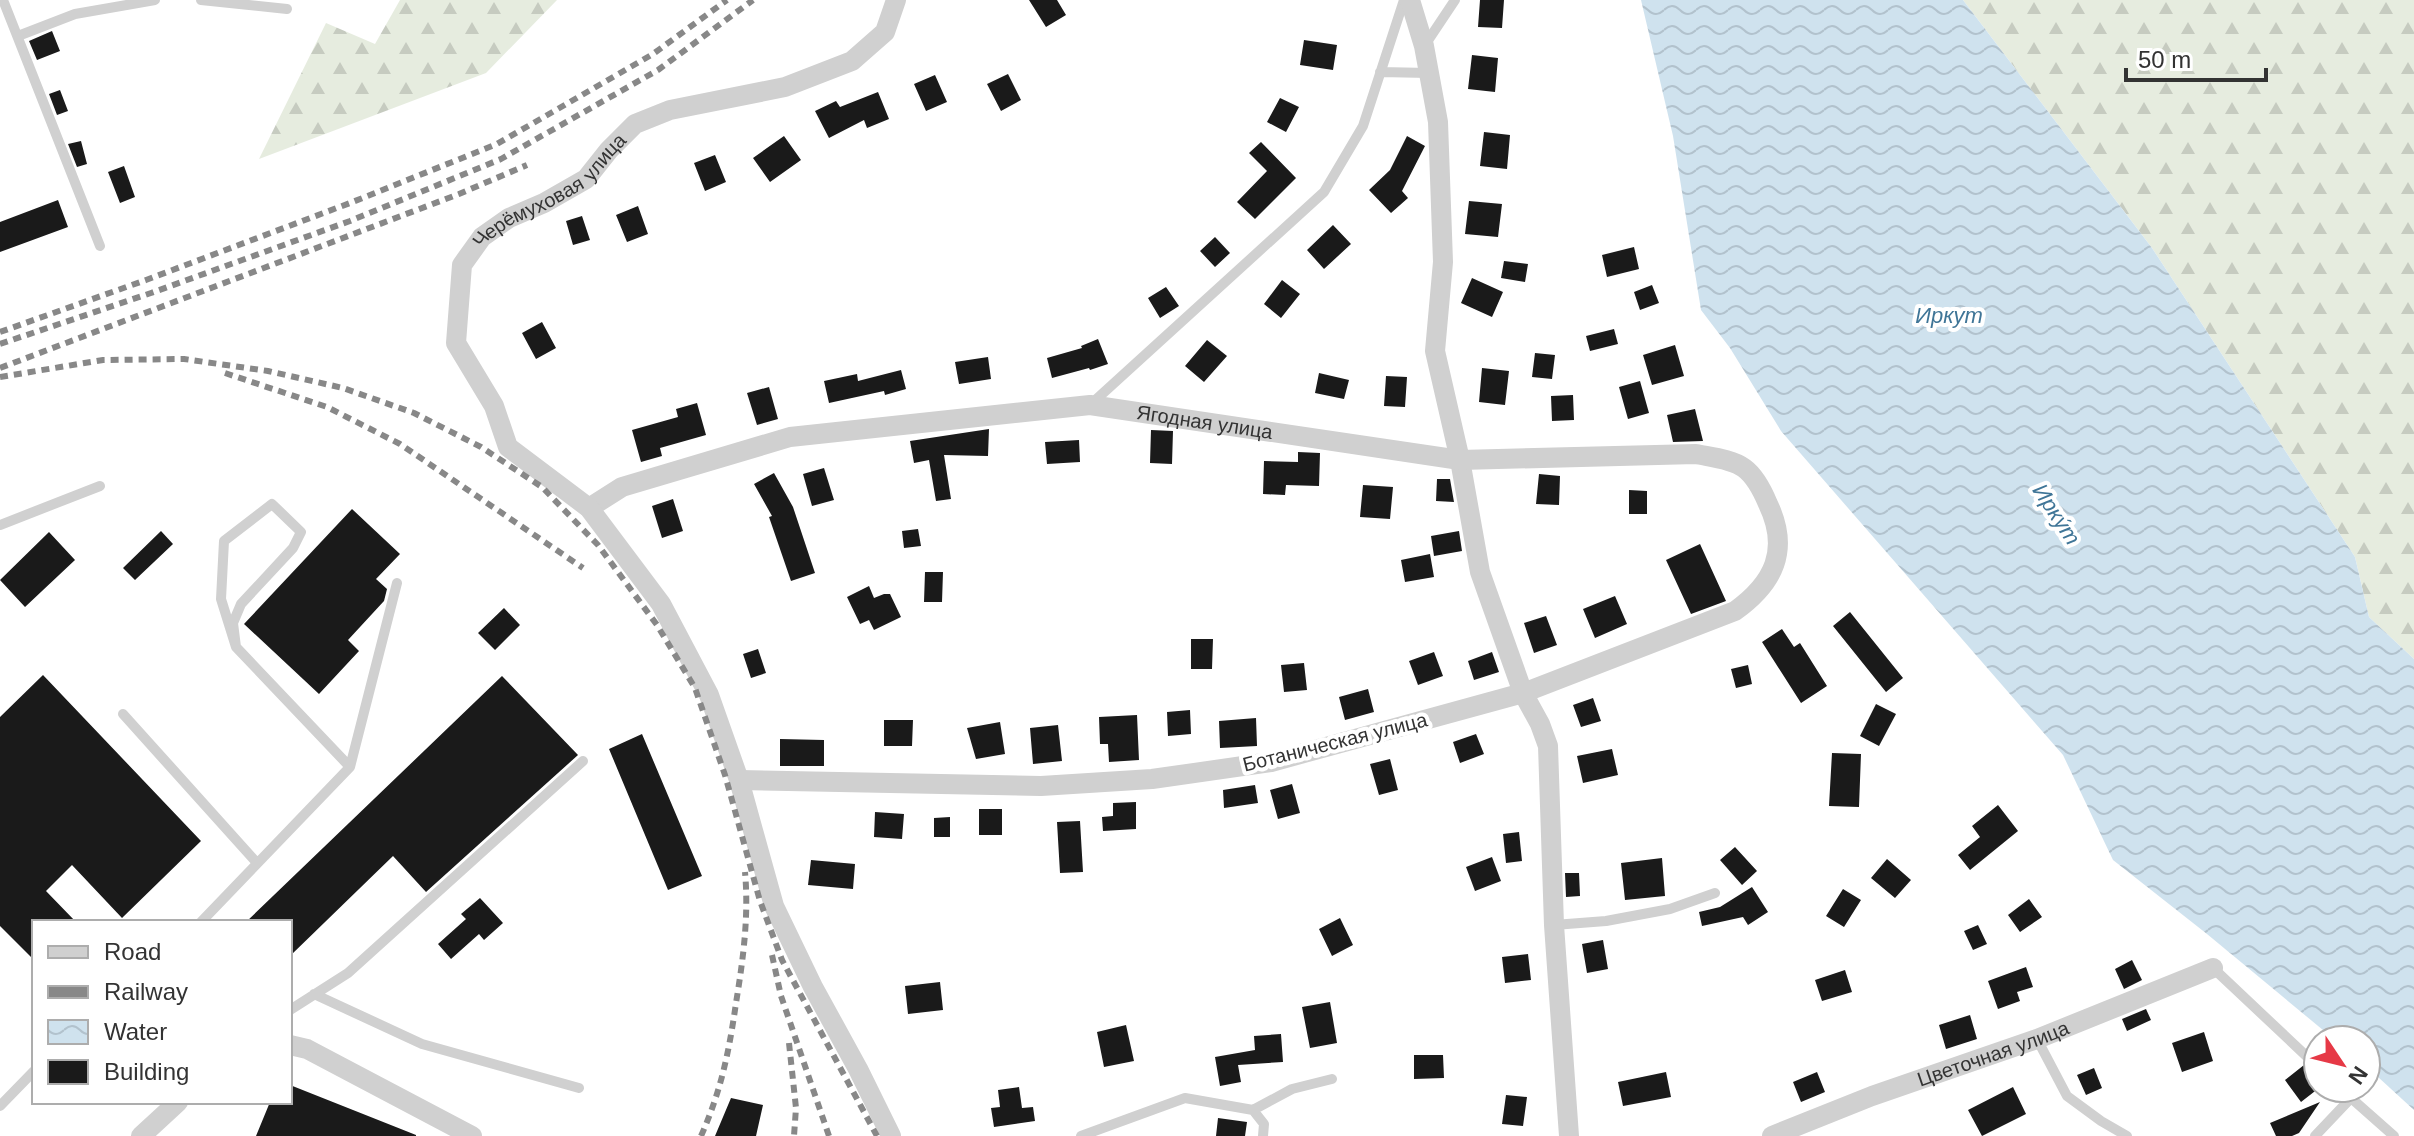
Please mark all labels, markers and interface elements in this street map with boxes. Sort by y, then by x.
scale bar [2126,32,2266,82]
text: 50 m [2138,46,2191,73]
street label: Черёмуховая улица [468,128,631,251]
water label: Иркут [1915,303,1983,328]
street label: Ягодная улица [1135,401,1275,443]
water label: Ирку́т [2028,479,2085,549]
street label: Ботаническая улица [1240,708,1430,776]
legend [32,920,292,1104]
text: Road [104,938,161,965]
text: Railway [104,978,188,1005]
street label: Цветочная улица [1914,1016,2073,1091]
text: Water [104,1018,167,1045]
north arrow [2302,1024,2382,1104]
text: Building [104,1058,189,1085]
text: N [2343,1062,2373,1089]

